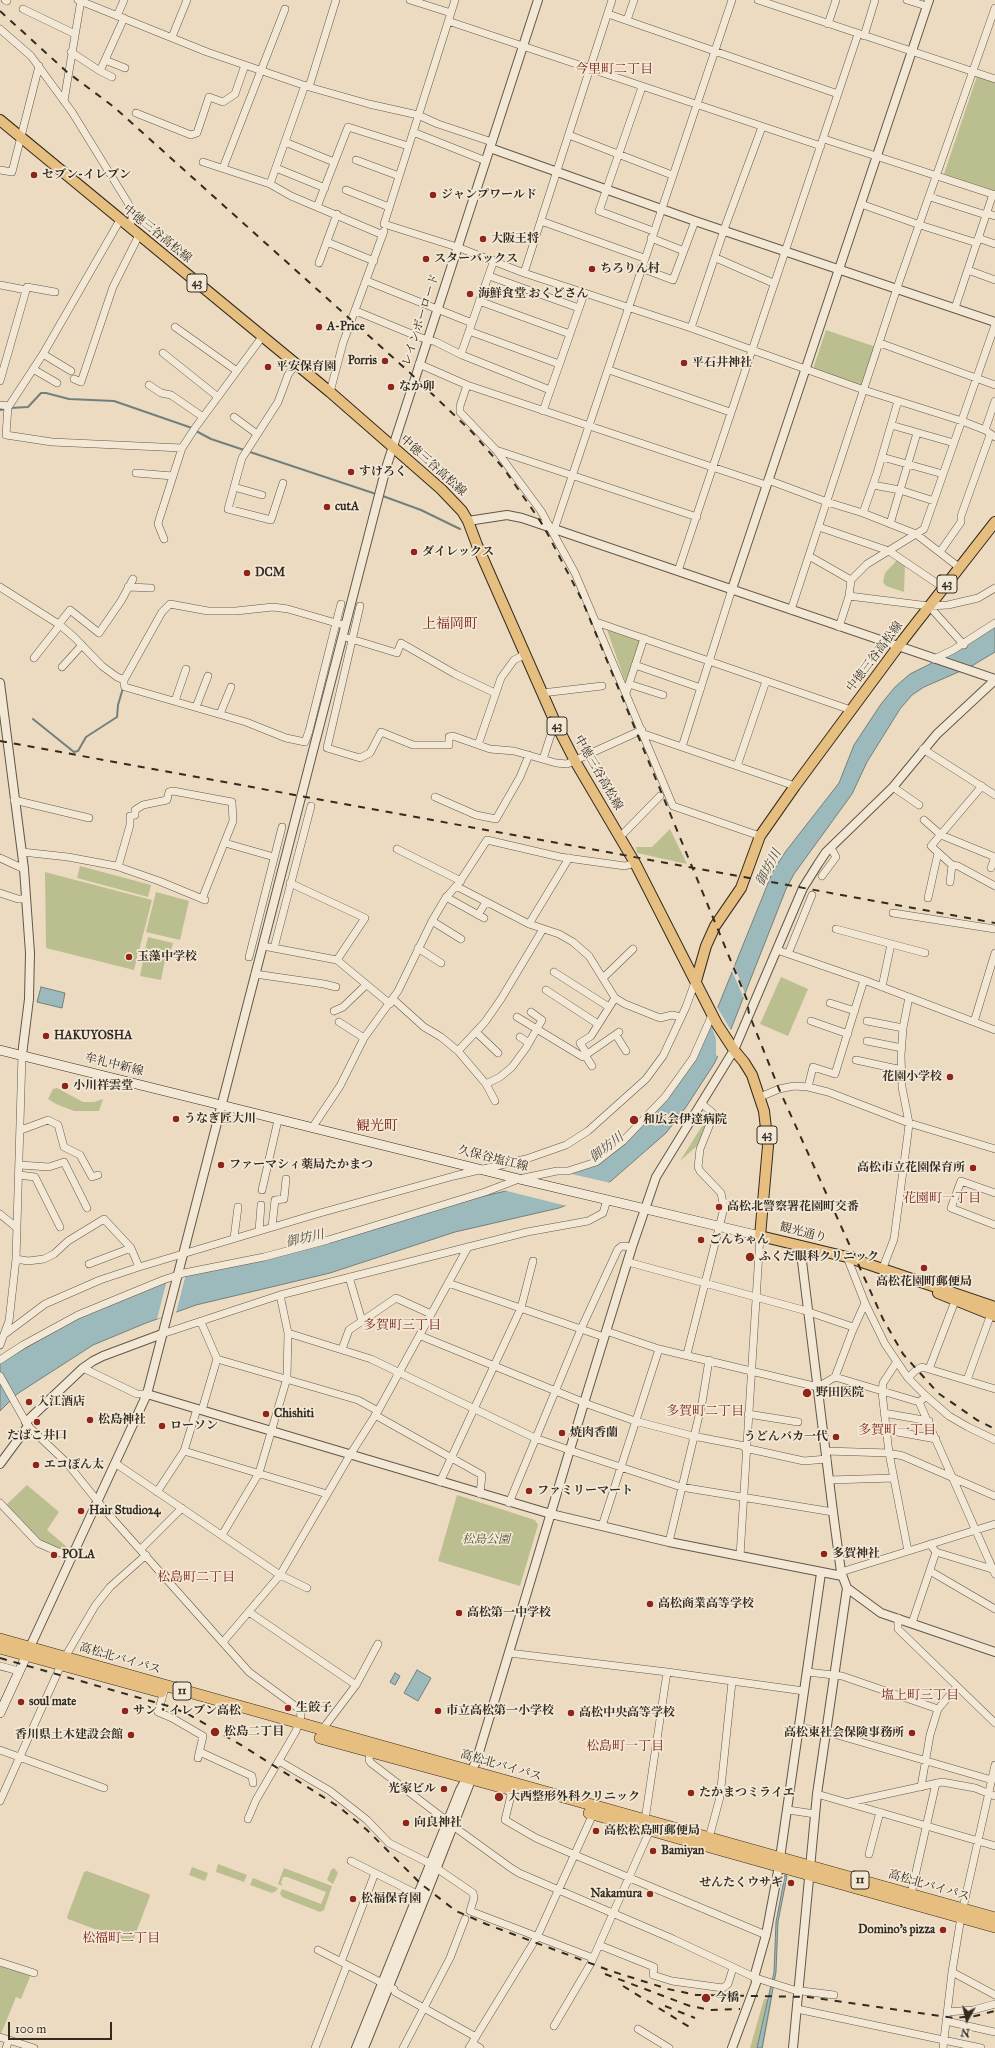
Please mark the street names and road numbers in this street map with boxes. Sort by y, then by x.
street label: 中徳三谷高松線 [120,202,194,266]
street label: レインボーロード [399,272,443,368]
road number: 43 [187,274,207,292]
street label: 中徳三谷高松線 [397,433,469,499]
road number: 43 [937,575,957,593]
street label: 中徳三谷高松線 [844,619,906,695]
road number: 43 [547,717,567,735]
street label: 中徳三谷高松線 [571,733,625,813]
street label: 牟礼中新線 [83,1051,145,1079]
road number: 43 [757,1126,777,1144]
street label: 久保谷塩江線 [456,1143,530,1175]
street label: 観光通り [778,1220,828,1246]
street label: 高松北バイパス [78,1641,162,1677]
road number: 11 [173,1682,191,1700]
street label: 高松北バイパス [459,1748,543,1784]
street label: 高松北バイパス [887,1868,971,1904]
road number: 11 [851,1871,869,1889]

